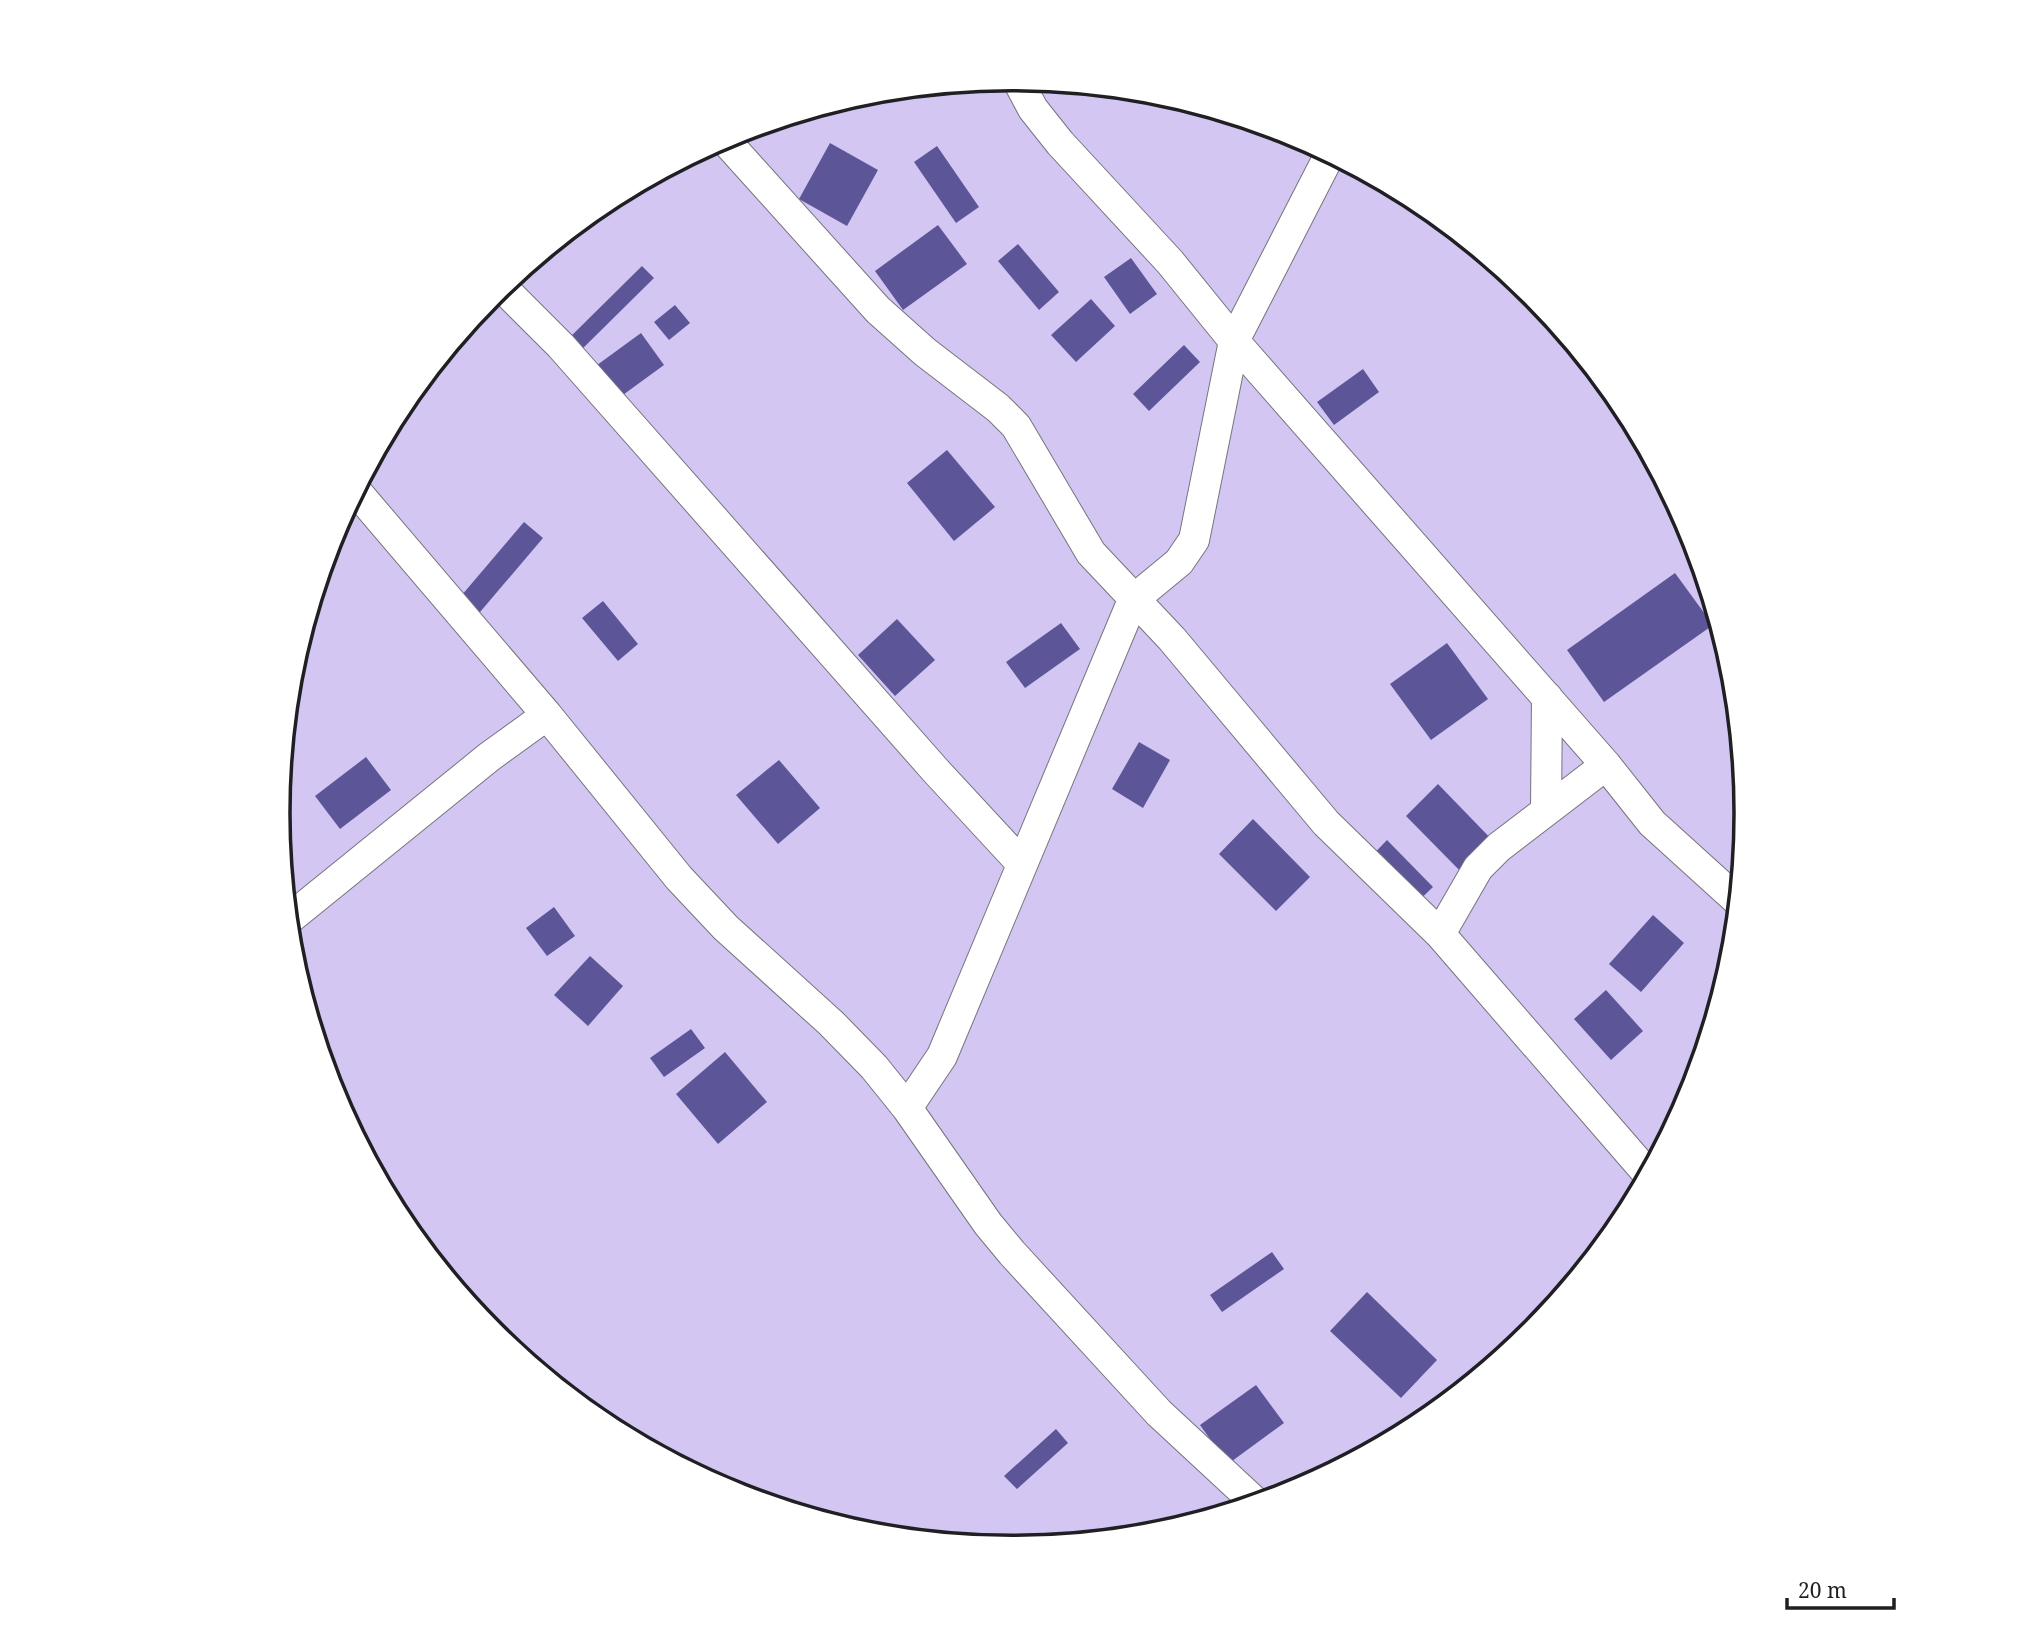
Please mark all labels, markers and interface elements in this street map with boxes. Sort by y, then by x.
scale bar [1787,1566,1894,1610]
text: 20 m [1798,1576,1847,1604]

